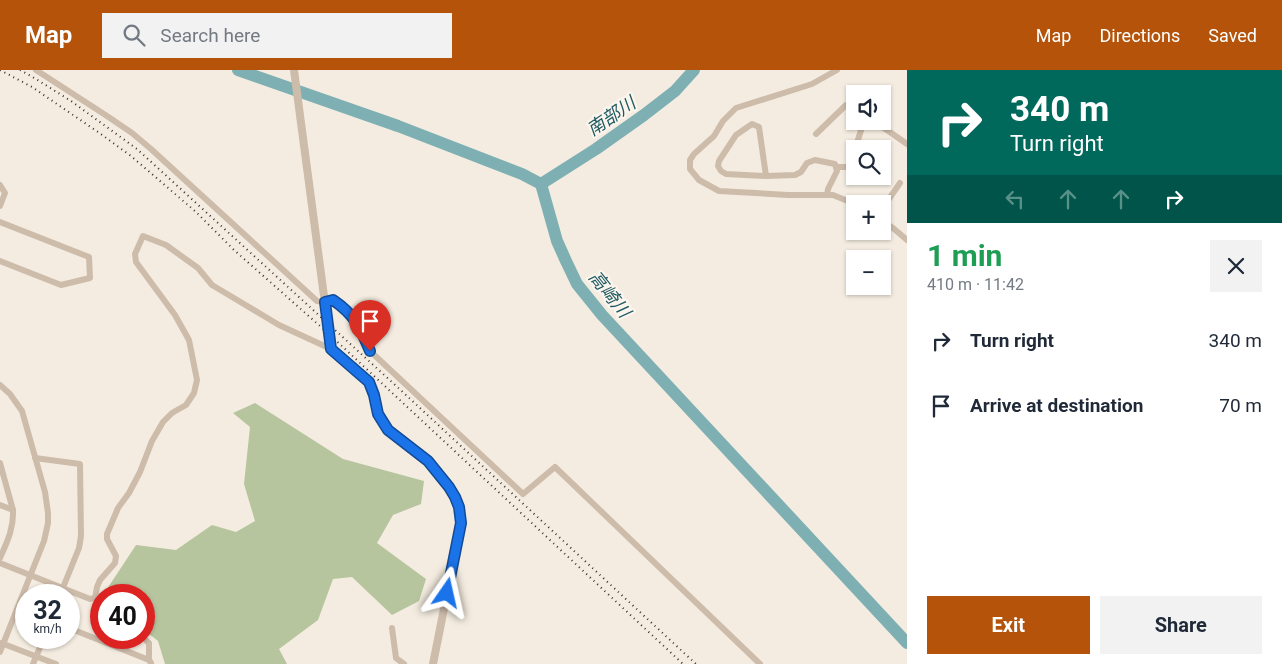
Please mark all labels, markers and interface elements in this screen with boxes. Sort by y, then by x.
search box [102,13,452,58]
text: Map [25,21,72,49]
icon: search [120,21,148,49]
text: Search here [160,24,260,47]
text: Map [1036,25,1071,46]
text: Directions [1099,25,1180,46]
text: Saved [1208,25,1257,46]
map controls [846,85,891,295]
button: sound [846,85,891,130]
text: 340 m [1010,89,1109,130]
icon: right [927,90,992,155]
water label: 南部川 [583,91,641,140]
text: Turn right [1010,131,1104,156]
button: search [846,140,891,185]
icon: left [1001,185,1029,213]
icon: ahead [1054,185,1082,213]
icon: ahead [1107,185,1135,213]
icon: right [1160,185,1188,213]
button: + [846,195,891,240]
text: 1 min [927,238,1002,273]
button: close [1210,240,1262,292]
button: − [846,250,891,295]
water label: 高崎川 [585,266,636,323]
text: 410 m · 11:42 [927,275,1024,294]
pin [349,300,391,351]
icon: arrive [356,307,384,335]
icon: right [927,327,955,355]
text: Turn right [970,329,1054,352]
text: 340 m [1209,329,1262,352]
icon: arrive [927,392,955,420]
text: Arrive at destination [970,394,1143,417]
text: 70 m [1219,394,1262,417]
position arrow [420,566,472,618]
speed limit sign: 40 [90,584,155,649]
text: 32 [33,596,62,625]
button: Exit [927,596,1090,654]
button: Share [1100,596,1262,654]
text: km/h [33,622,62,636]

